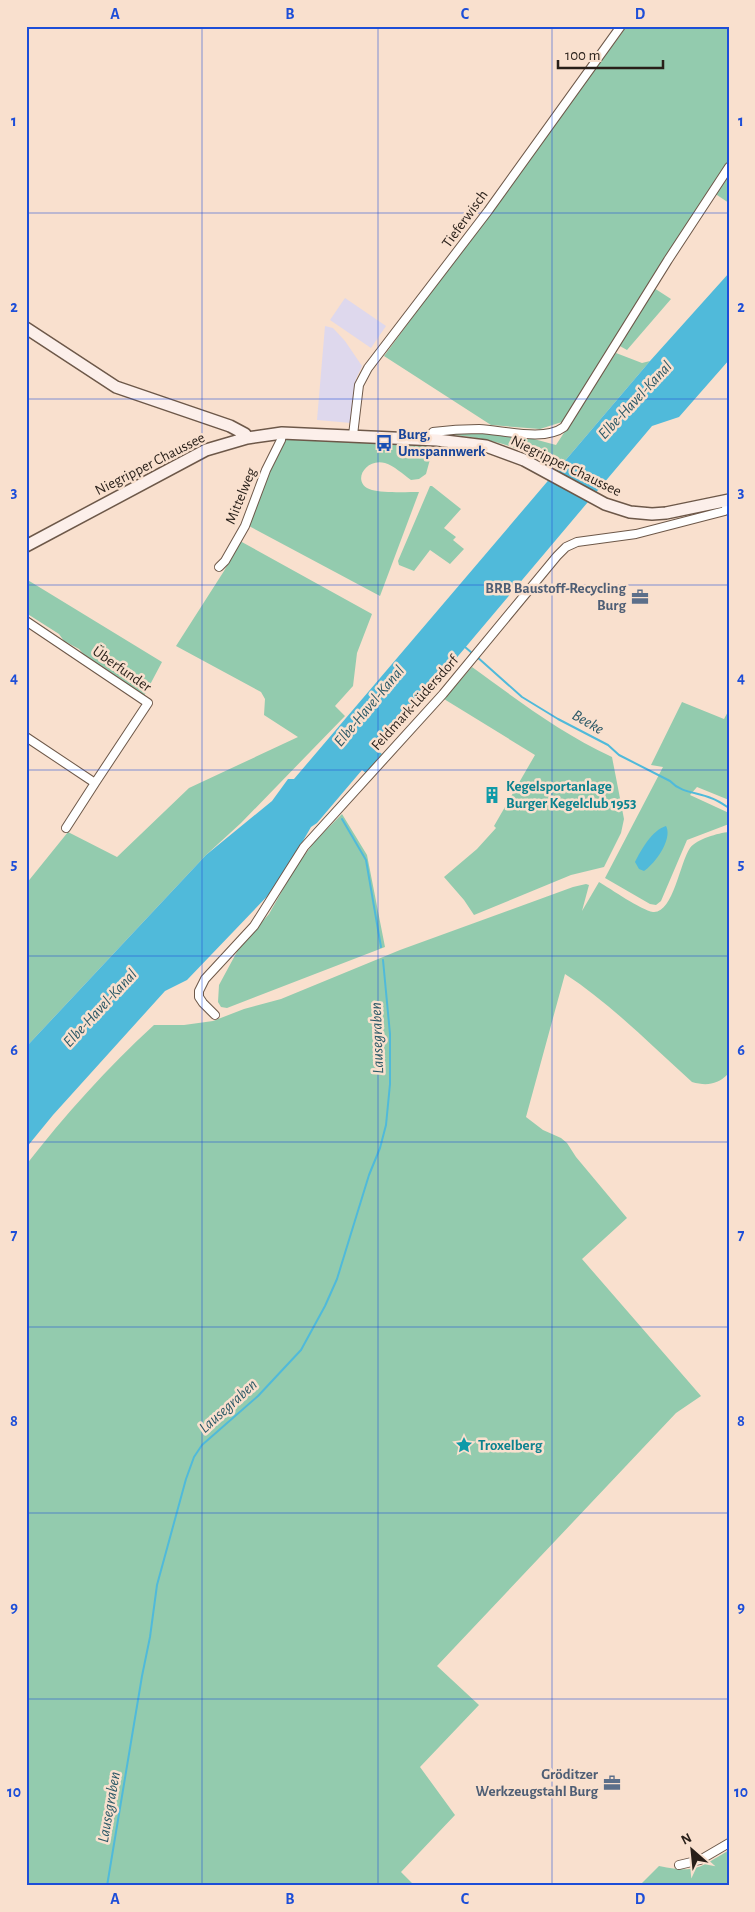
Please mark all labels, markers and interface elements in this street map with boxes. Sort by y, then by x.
text: A [110,6,120,22]
text: B [285,6,295,22]
text: C [461,6,470,22]
text: D [635,6,646,22]
scale bar [558,38,662,70]
text: 100 m [565,48,600,63]
text: 1 [11,113,17,129]
text: 1 [738,113,744,129]
street label: Tieferwisch [439,187,491,251]
text: 2 [10,299,18,315]
text: 2 [737,299,745,315]
water label: Elbe-Havel-Kanal [595,358,675,442]
place label: Burg, Umspannwerk [398,427,486,459]
street label: Niegripper Chaussee [93,430,207,498]
bus stop icon: Burg, Umspannwerk [374,433,394,453]
street label: Niegripper Chaussee [508,433,624,499]
street label: Mittelweg [223,465,259,526]
text: 3 [11,484,18,500]
text: 3 [738,484,745,500]
place label: BRB Baustoff-Recycling Burg [485,581,626,613]
office icon: BRB Baustoff-Recycling Burg [630,587,650,607]
street label: Überfunder [90,642,155,695]
street label: Feldmark-Lüdersdorf [369,652,462,753]
water label: Elbe-Havel-Kanal [331,663,407,749]
text: 4 [10,670,18,686]
text: 4 [737,670,745,686]
water label: Beeke [570,707,606,737]
place label: Kegelsportanlage Burger Kegelclub 1953 [506,779,637,811]
building icon: Kegelsportanlage Burger Kegelclub 1953 [482,785,502,805]
text: 5 [11,856,18,872]
text: 5 [738,856,745,872]
water label: Elbe-Havel-Kanal [60,966,140,1050]
water label: Lausegraben [368,1002,386,1074]
text: 6 [10,1042,18,1058]
text: 6 [737,1042,745,1058]
text: 7 [11,1227,18,1243]
text: 7 [738,1227,745,1243]
water label: Lausegraben [196,1376,260,1436]
text: 8 [10,1413,18,1429]
text: 8 [737,1413,745,1429]
place icon: Troxelberg [454,1435,474,1455]
place label: Troxelberg [478,1438,543,1453]
text: 9 [10,1599,18,1615]
text: 9 [737,1599,745,1615]
place label: Gröditzer Werkzeugstahl Burg [476,1767,599,1799]
water label: Lausegraben [95,1770,123,1844]
office icon: Gröditzer Werkzeugstahl Burg [602,1773,622,1793]
text: 10 [7,1784,21,1800]
text: 10 [734,1784,748,1800]
north arrow [668,1824,718,1874]
text: N [679,1831,694,1848]
text: A [110,1891,120,1907]
text: B [285,1891,295,1907]
text: C [461,1891,470,1907]
text: D [635,1891,646,1907]

